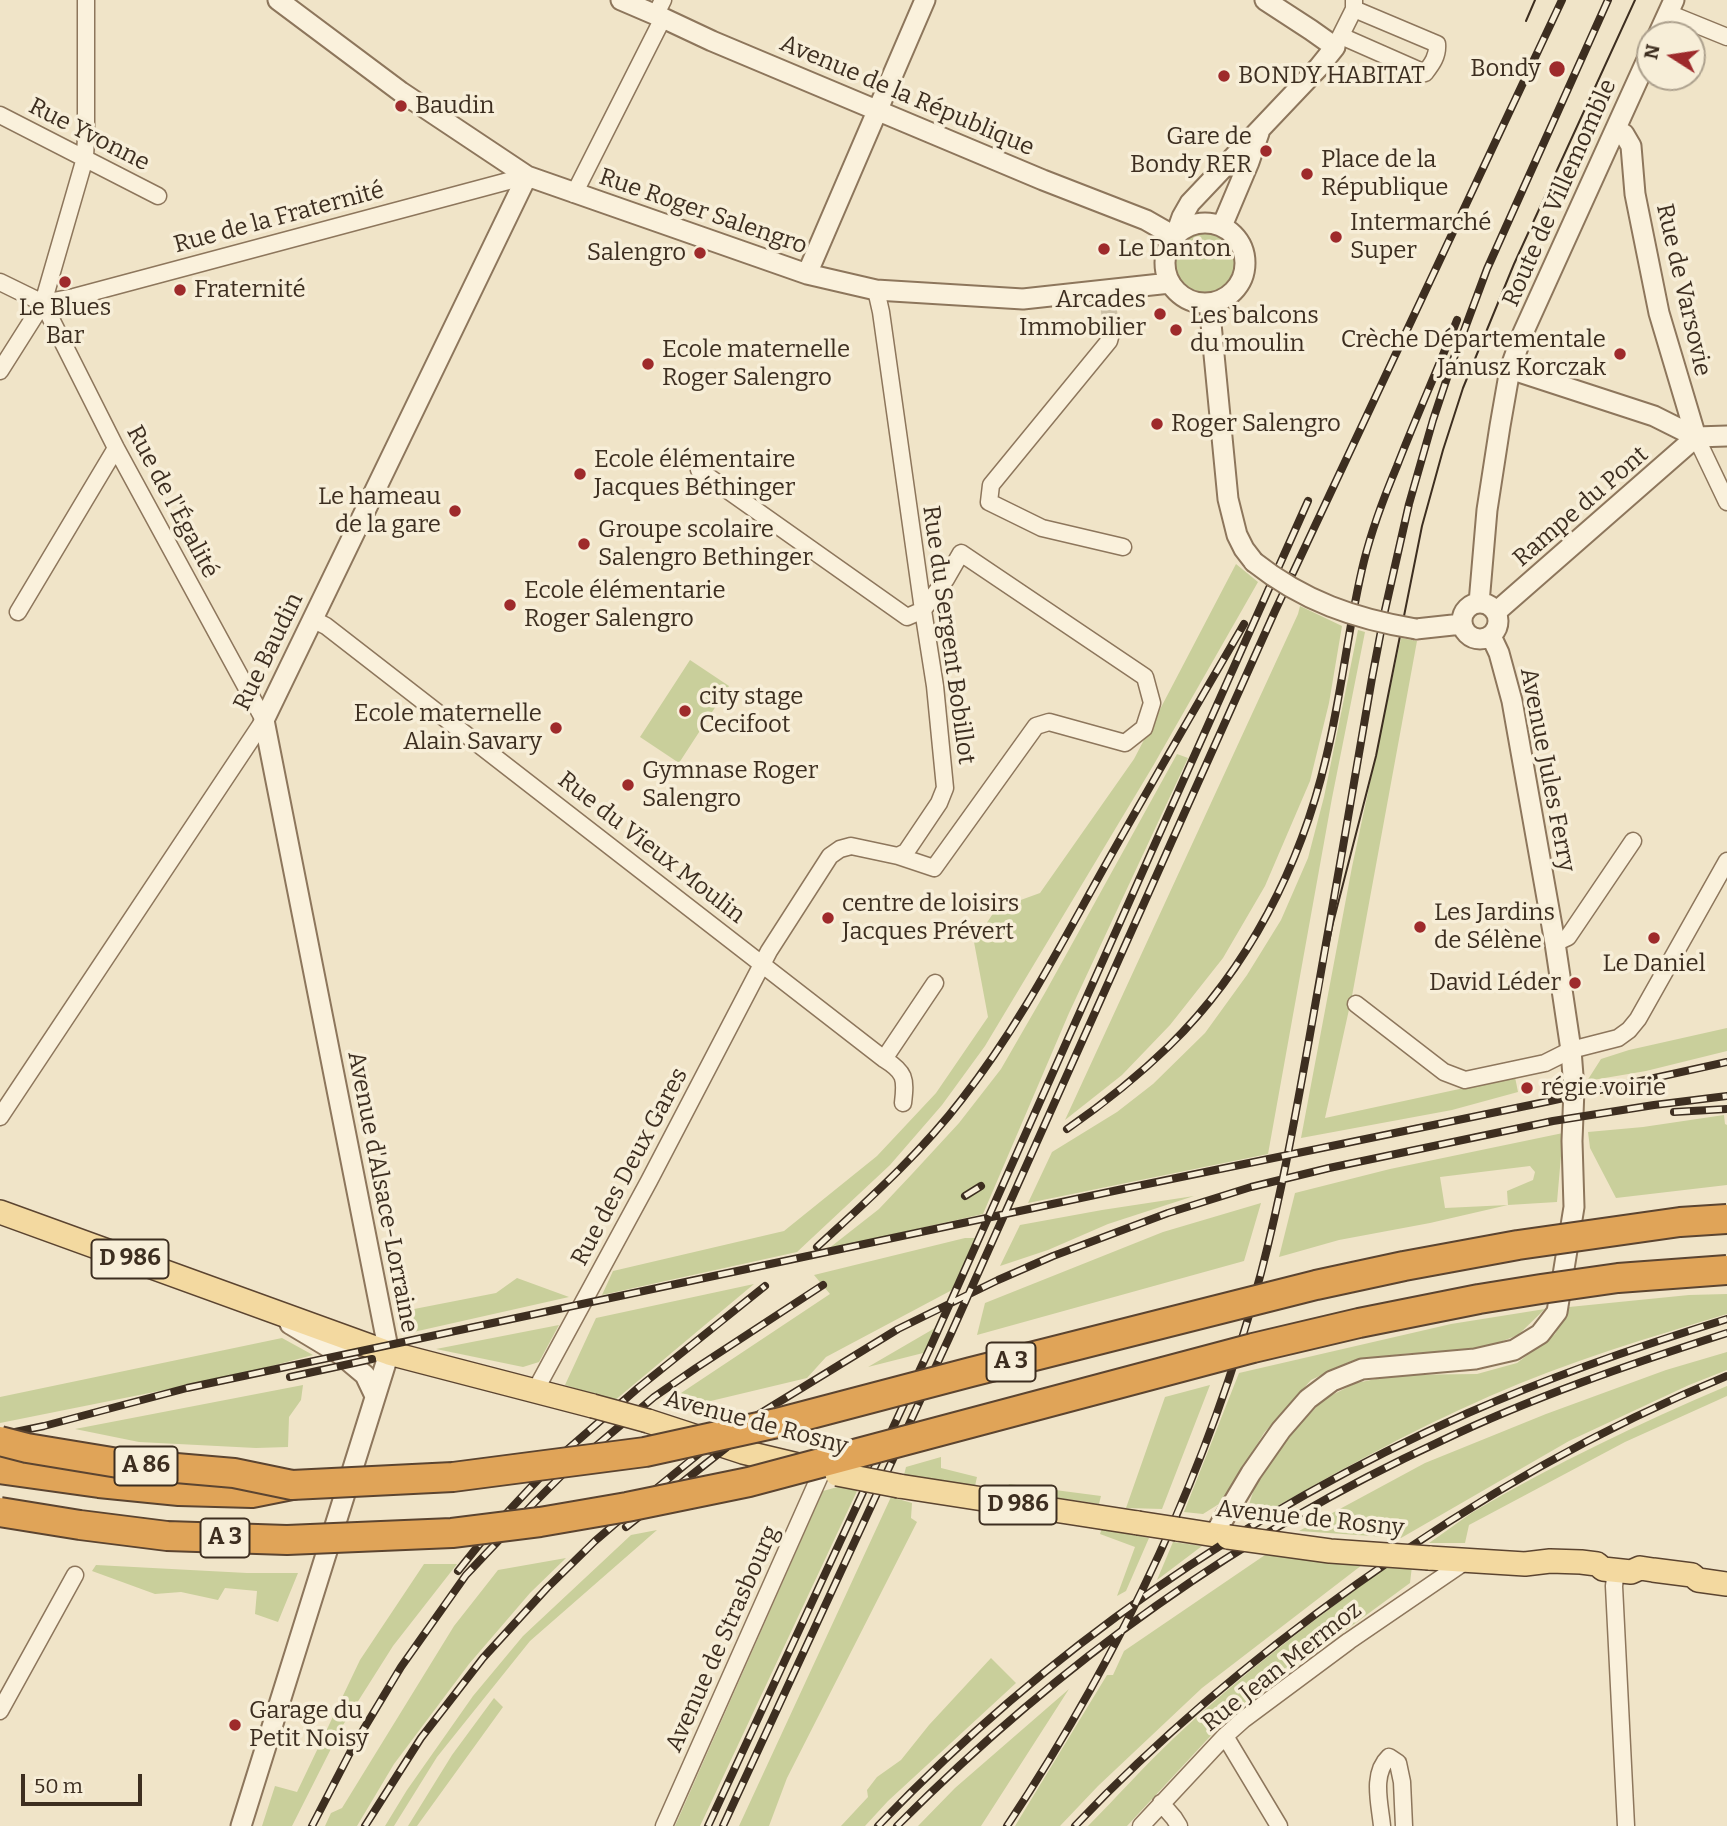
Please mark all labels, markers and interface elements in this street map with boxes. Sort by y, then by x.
north arrow [1636,21,1706,91]
street label: Avenue de la République [776,29,1038,163]
text: N [1639,42,1665,62]
place label: Bondy [1470,55,1541,83]
marker: Bondy [1547,59,1567,79]
place label: BONDY HABITAT [1238,62,1425,90]
marker: BONDY HABITAT [1216,68,1232,84]
street label: Route de Villemomble [1497,75,1623,311]
street label: Rue Yvonne [24,92,154,178]
place label: Baudin [415,92,495,120]
marker: Baudin [393,98,409,114]
place label: Gare de Bondy RER [1130,123,1252,179]
marker: Gare de Bondy RER [1258,143,1274,159]
place label: Place de la République [1321,146,1448,202]
street label: Rue Roger Salengro [595,163,811,261]
marker: Place de la République [1299,166,1315,182]
street label: Rue de la Fraternité [171,176,387,260]
street label: Rue de Varsovie [1649,201,1717,379]
place label: Intermarché Super [1350,209,1491,265]
marker: Intermarché Super [1328,229,1344,245]
place label: Le Danton [1118,235,1231,263]
place label: Salengro [587,239,686,267]
marker: Le Danton [1096,241,1112,257]
marker: Salengro [692,245,708,261]
marker: Le Blues Bar [57,274,73,290]
place label: Fraternité [194,276,306,304]
marker: Fraternité [172,282,188,298]
place label: Arcades Immobilier [1019,286,1146,342]
place label: Le Blues Bar [19,294,111,350]
place label: Les balcons du moulin [1190,302,1319,358]
marker: Arcades Immobilier [1152,306,1168,322]
marker: Les balcons du moulin [1168,322,1184,338]
place label: Crèche Départementale Janusz Korczak [1341,326,1606,382]
place label: Ecole maternelle Roger Salengro [662,336,850,392]
marker: Crèche Départementale Janusz Korczak [1612,346,1628,362]
marker: Ecole maternelle Roger Salengro [640,356,656,372]
place label: Roger Salengro [1171,410,1341,438]
marker: Roger Salengro [1149,416,1165,432]
street label: Rue de l'Égalité [120,421,224,583]
street label: Rampe du Pont [1508,441,1654,573]
place label: Ecole élémentaire Jacques Béthinger [594,446,795,502]
marker: Ecole élémentaire Jacques Béthinger [572,466,588,482]
place label: Le hameau de la gare [318,483,441,539]
marker: Le hameau de la gare [447,503,463,519]
street label: Rue du Sergent Bobillot [916,504,980,766]
place label: Groupe scolaire Salengro Bethinger [598,516,813,572]
marker: Groupe scolaire Salengro Bethinger [576,536,592,552]
place label: Ecole élémentarie Roger Salengro [524,577,726,633]
street label: Rue Baudin [228,588,310,716]
marker: Ecole élémentarie Roger Salengro [502,597,518,613]
street label: Avenue Jules Ferry [1513,665,1581,875]
place label: city stage Cecifoot [699,683,803,739]
place label: Ecole maternelle Alain Savary [354,700,542,756]
marker: city stage Cecifoot [677,703,693,719]
marker: Ecole maternelle Alain Savary [548,720,564,736]
place label: Gymnase Roger Salengro [642,757,818,813]
street label: Rue du Vieux Moulin [552,766,750,930]
marker: Gymnase Roger Salengro [620,777,636,793]
place label: centre de loisirs Jacques Prévert [842,890,1019,946]
place label: Les Jardins de Sélène [1434,899,1555,955]
marker: centre de loisirs Jacques Prévert [820,910,836,926]
marker: Les Jardins de Sélène [1412,919,1428,935]
marker: Le Daniel [1646,930,1662,946]
place label: Le Daniel [1602,950,1706,978]
place label: David Léder [1429,969,1561,997]
marker: David Léder [1567,975,1583,991]
street label: Avenue d'Alsace-Lorraine [341,1049,423,1335]
street label: Rue des Deux Gares [566,1063,694,1271]
place label: régie voirie [1541,1074,1666,1102]
marker: régie voirie [1519,1080,1535,1096]
road number: D 986 [92,1240,168,1278]
road number: A 3 [986,1343,1036,1382]
street label: Avenue de Rosny [661,1385,851,1461]
road number: A 86 [114,1446,178,1485]
road number: D 986 [979,1486,1056,1524]
street label: Avenue de Rosny [1214,1495,1406,1543]
road number: A 3 [201,1518,250,1558]
street label: Avenue de Strasbourg [660,1521,786,1757]
street label: Rue Jean Mermoz [1196,1596,1368,1738]
place label: Garage du Petit Noisy [249,1697,369,1753]
marker: Garage du Petit Noisy [227,1717,243,1733]
scale bar [24,1759,145,1803]
text: 50 m [34,1773,83,1799]

